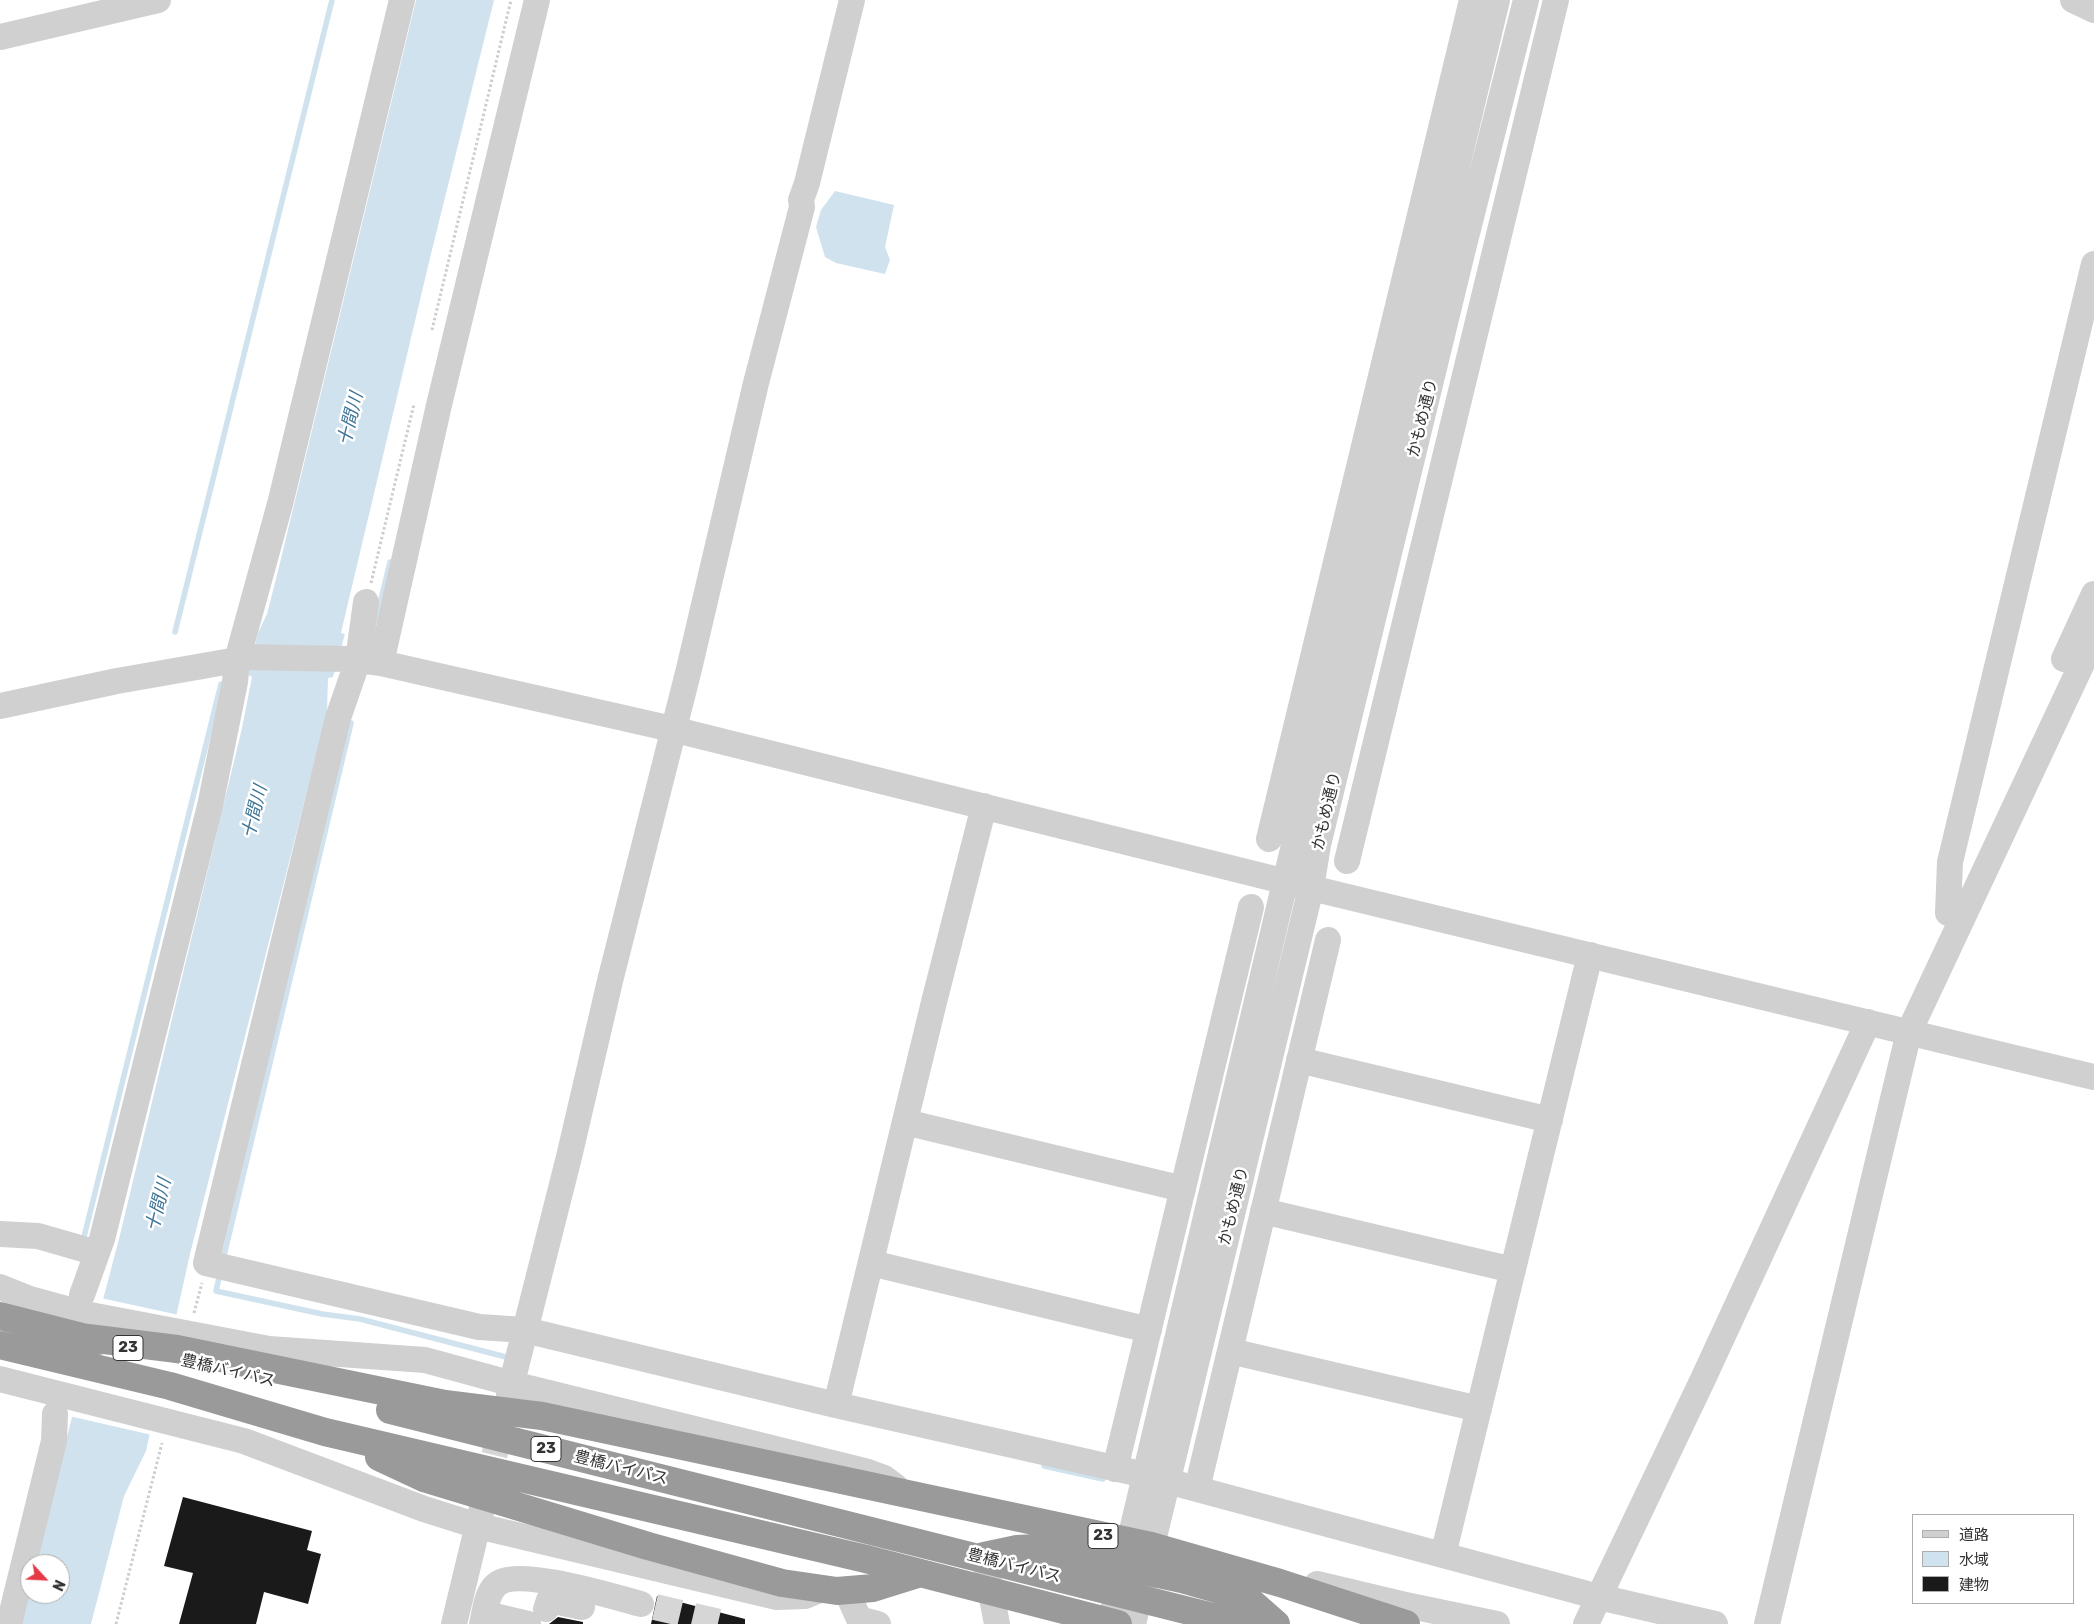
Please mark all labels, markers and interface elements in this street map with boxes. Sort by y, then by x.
street label: かもめ通り [1404,377,1442,459]
water label: 十間川 [334,390,368,448]
street label: かもめ通り [1309,770,1345,852]
water label: 十間川 [238,783,272,841]
street label: かもめ通り [1215,1165,1253,1247]
water label: 十間川 [142,1176,176,1234]
road number: 23 [113,1336,143,1360]
street label: 豊橋バイパス [179,1351,277,1391]
road number: 23 [531,1436,561,1462]
street label: 豊橋バイパス [572,1447,670,1489]
legend [1912,1514,2074,1604]
road number: 23 [1088,1524,1118,1548]
text: 道路 [1959,1526,1989,1544]
street label: 豊橋バイパス [965,1545,1063,1587]
text: 水域 [1959,1551,1989,1569]
north arrow [20,1554,70,1604]
text: 建物 [1959,1576,1989,1594]
text: N [48,1577,68,1593]

